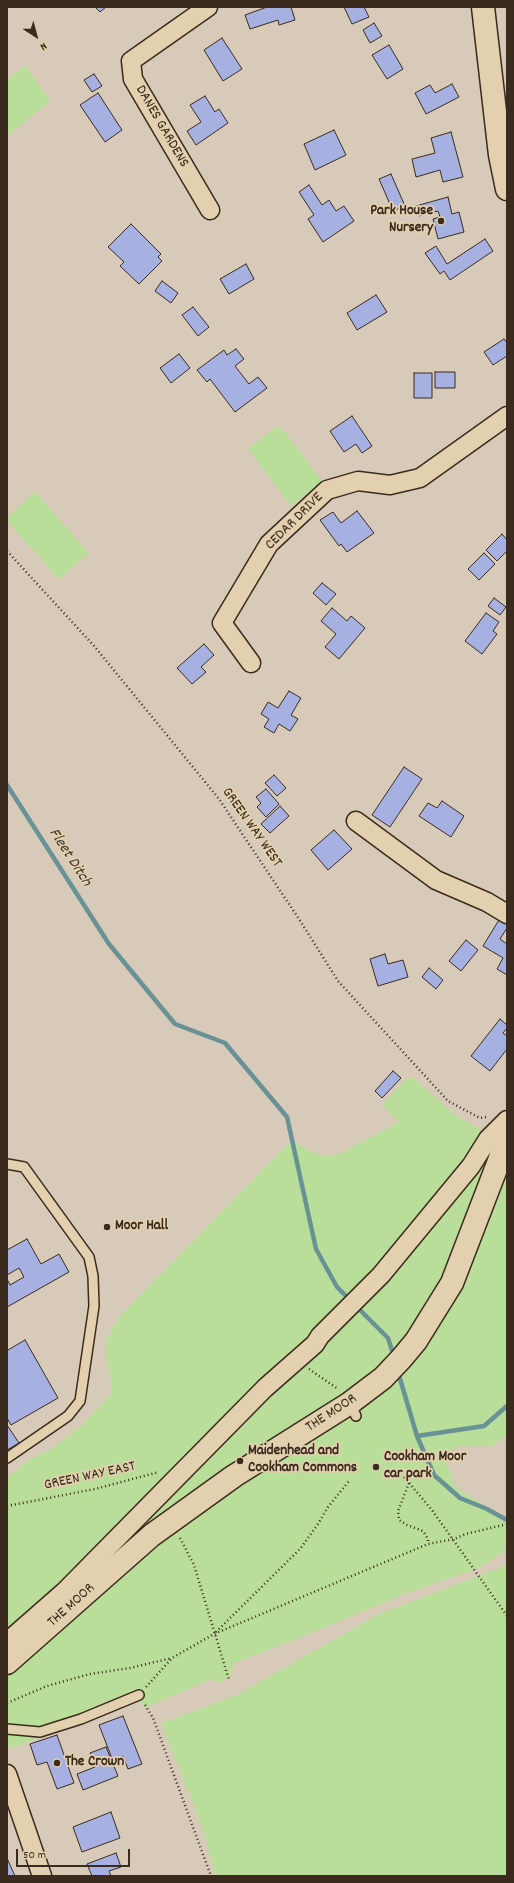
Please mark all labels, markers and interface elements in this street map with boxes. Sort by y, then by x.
north arrow [16,16,56,56]
text: N [36,38,50,54]
street label: DANES GARDENS [130,83,192,171]
place label: Park House Nursery [370,203,433,238]
marker: Park House Nursery [436,216,446,226]
street label: CEDAR DRIVE [262,489,328,555]
street label: GREEN WAY WEST [217,785,285,871]
water label: Fleet Ditch [43,825,95,891]
place label: Moor Hall [115,1218,168,1236]
marker: Moor Hall [102,1222,112,1232]
street label: THE MOOR [303,1391,361,1437]
place label: Maidenhead and Cookham Commons [248,1443,357,1478]
place label: Cookham Moor car park [384,1449,466,1484]
marker: Maidenhead and Cookham Commons [235,1456,245,1466]
street label: GREEN WAY EAST [43,1459,137,1495]
marker: Cookham Moor car park [371,1462,381,1472]
street label: THE MOOR [45,1580,99,1632]
place label: The Crown [65,1754,124,1772]
marker: The Crown [52,1758,62,1768]
scale bar [18,1841,132,1867]
text: 50 m [23,1847,46,1864]

